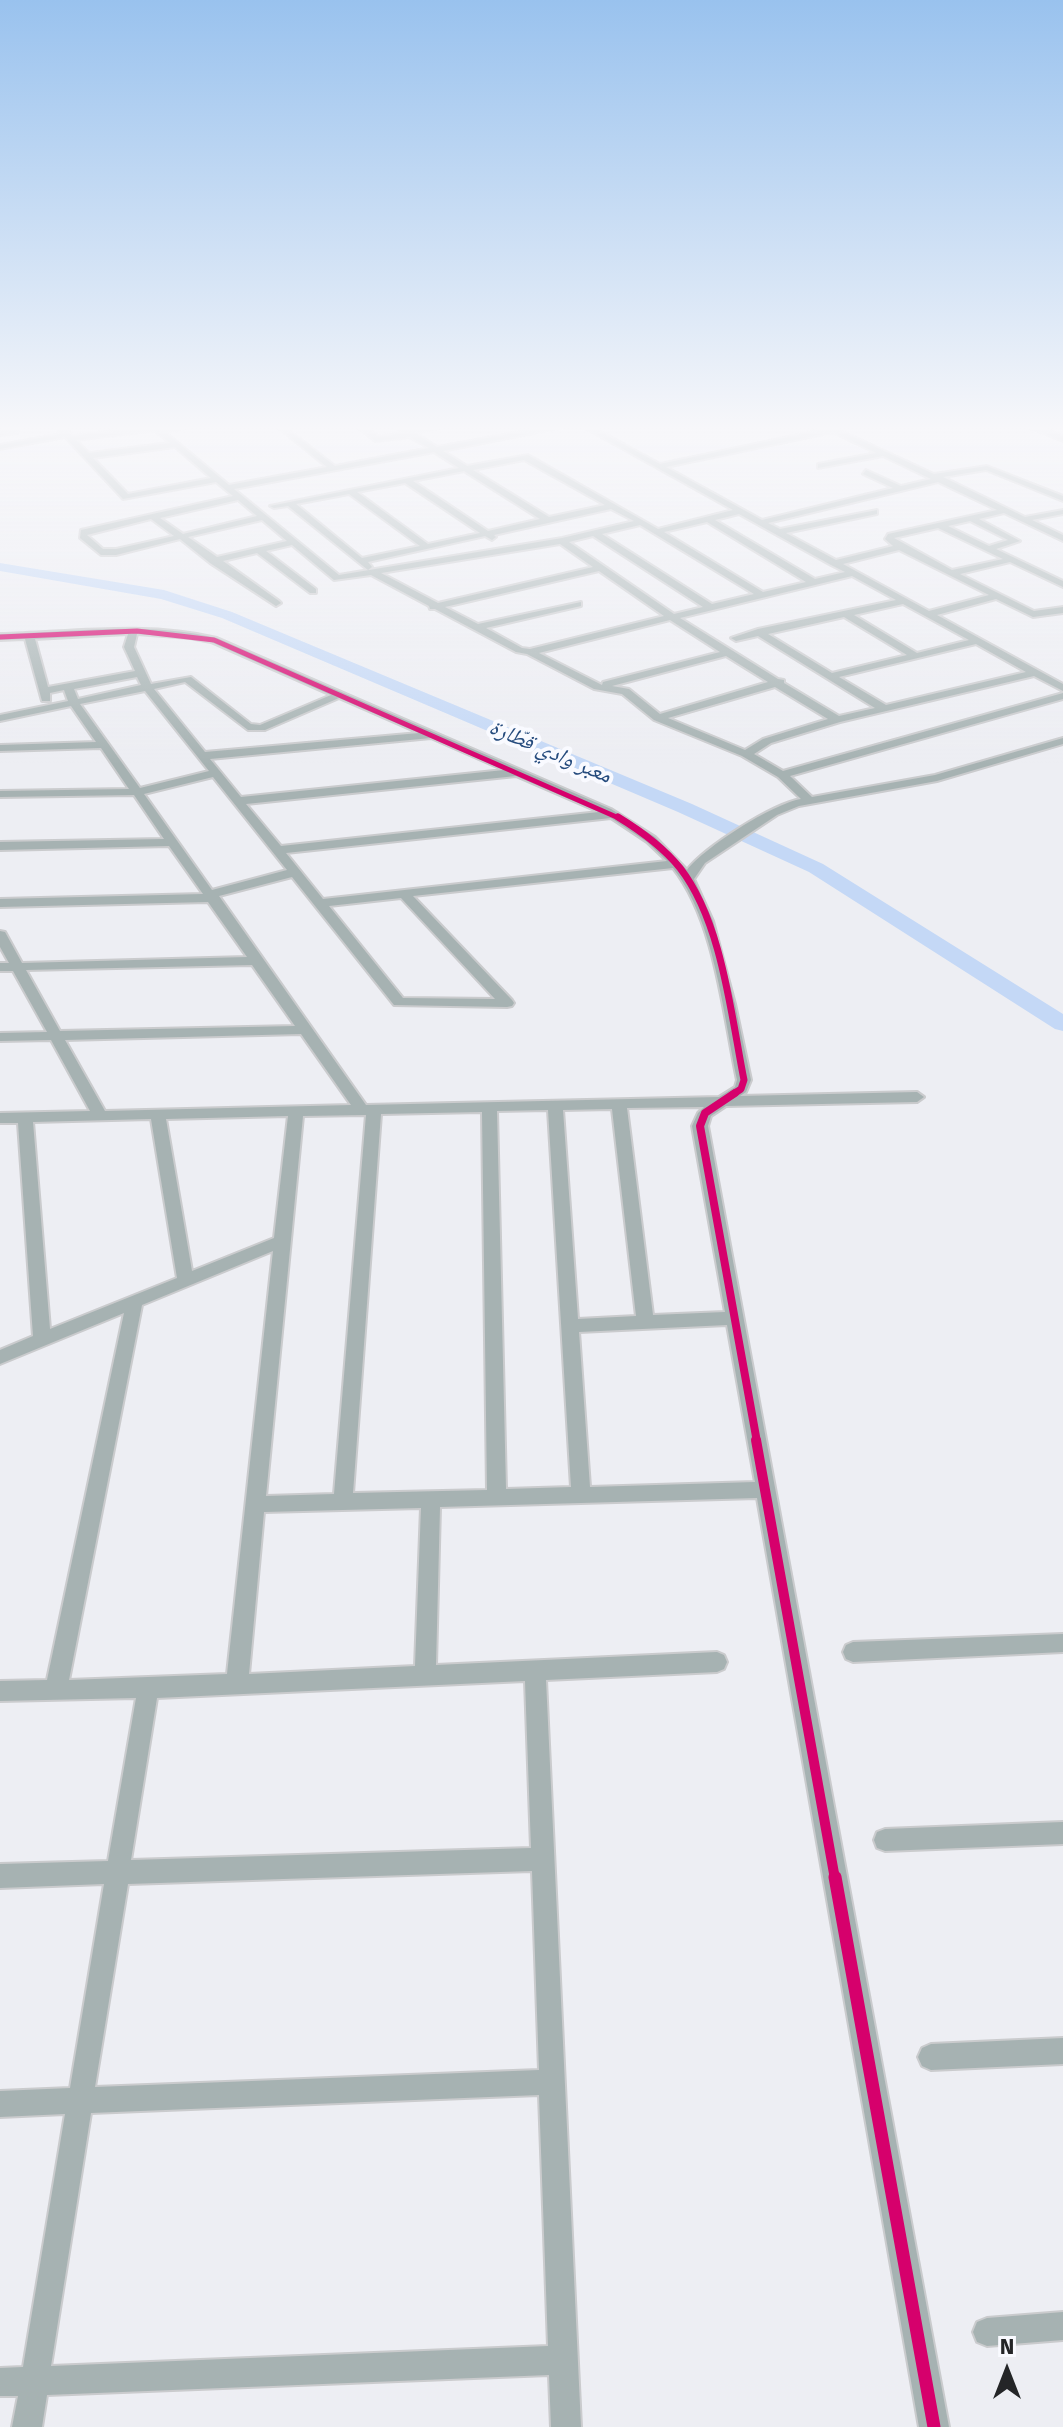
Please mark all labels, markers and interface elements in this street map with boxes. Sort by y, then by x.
water label: معبر وادي قطّارة [485,714,615,790]
north arrow [967,2331,1047,2411]
text: N [1000,2333,1014,2360]

